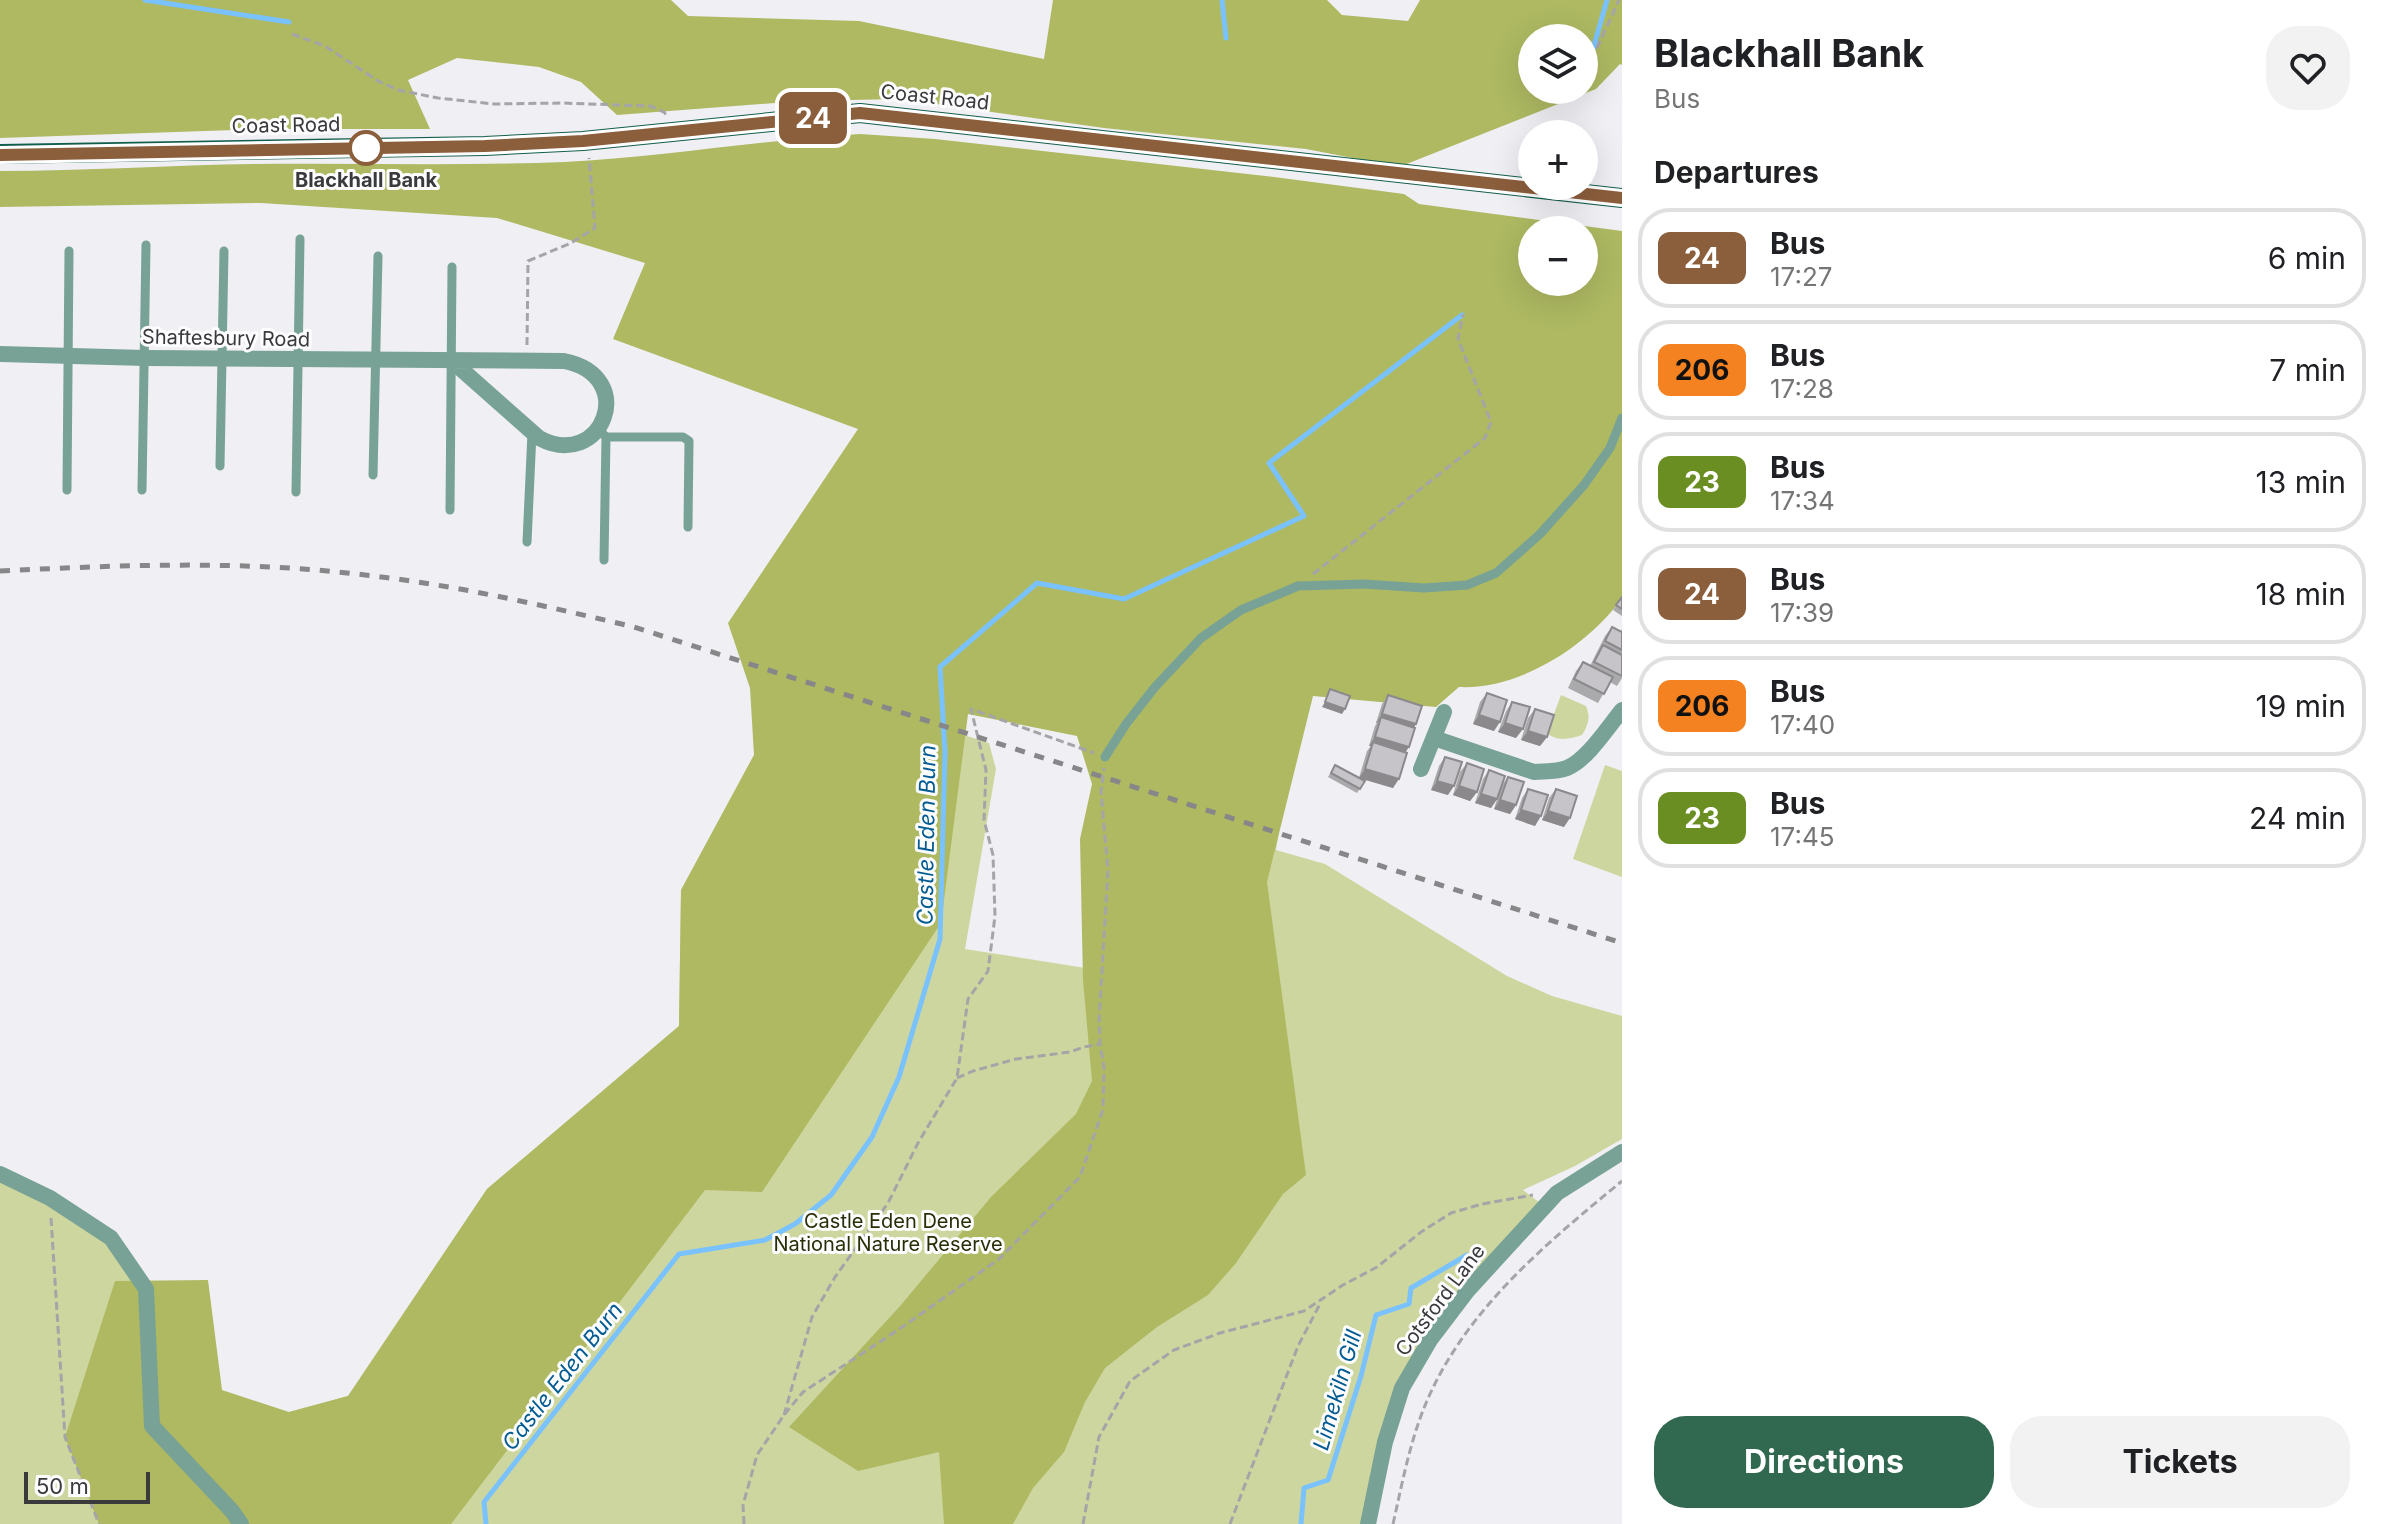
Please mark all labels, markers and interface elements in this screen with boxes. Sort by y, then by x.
map controls [1518,24,1598,296]
button: layers [1518,24,1598,104]
button: heart [2266,26,2350,110]
text: Blackhall Bank [1654,30,1924,76]
street label: Coast Road [880,79,990,115]
text: Bus [1654,83,1700,114]
line badge: 24 [777,92,849,144]
text: 24 [795,101,831,135]
street label: Coast Road [231,112,341,138]
button: + [1518,120,1598,200]
marker: Blackhall Bank [349,131,383,165]
text: Departures [1654,154,1819,190]
place label: Blackhall Bank [295,168,437,192]
button: − [1518,216,1598,296]
text: Bus [1770,225,1825,261]
text: 6 min [2268,240,2346,276]
text: 24 [1684,241,1720,275]
text: 17:27 [1770,261,1832,292]
street label: Shaftesbury Road [142,325,310,351]
text: Bus [1770,337,1825,373]
text: 7 min [2269,352,2346,388]
text: 206 [1675,353,1729,387]
text: 17:28 [1770,373,1834,404]
text: Bus [1770,449,1825,485]
text: 13 min [2256,464,2346,500]
text: 23 [1684,465,1720,499]
text: 17:34 [1770,485,1835,516]
text: Bus [1770,561,1825,597]
text: 18 min [2256,576,2346,612]
text: 24 [1684,577,1720,611]
text: 17:39 [1770,597,1834,628]
text: Bus [1770,673,1825,709]
text: 19 min [2255,688,2346,724]
text: 206 [1675,689,1729,723]
text: 17:40 [1770,709,1835,740]
water label: Castle Eden Burn [911,745,941,925]
text: Bus [1770,785,1825,821]
text: 24 min [2249,800,2346,836]
text: 23 [1684,801,1720,835]
text: 17:45 [1770,821,1835,852]
park label: Castle Eden Dene National Nature Reserve [773,1209,1003,1256]
street label: Cotsford Lane [1390,1240,1490,1360]
water label: Castle Eden Burn [496,1297,628,1455]
water label: Limekiln Gill [1307,1326,1367,1453]
button: Directions [1654,1416,1994,1508]
button: Tickets [2010,1416,2350,1508]
scale bar [24,1468,150,1504]
text: 50 m [36,1473,89,1499]

